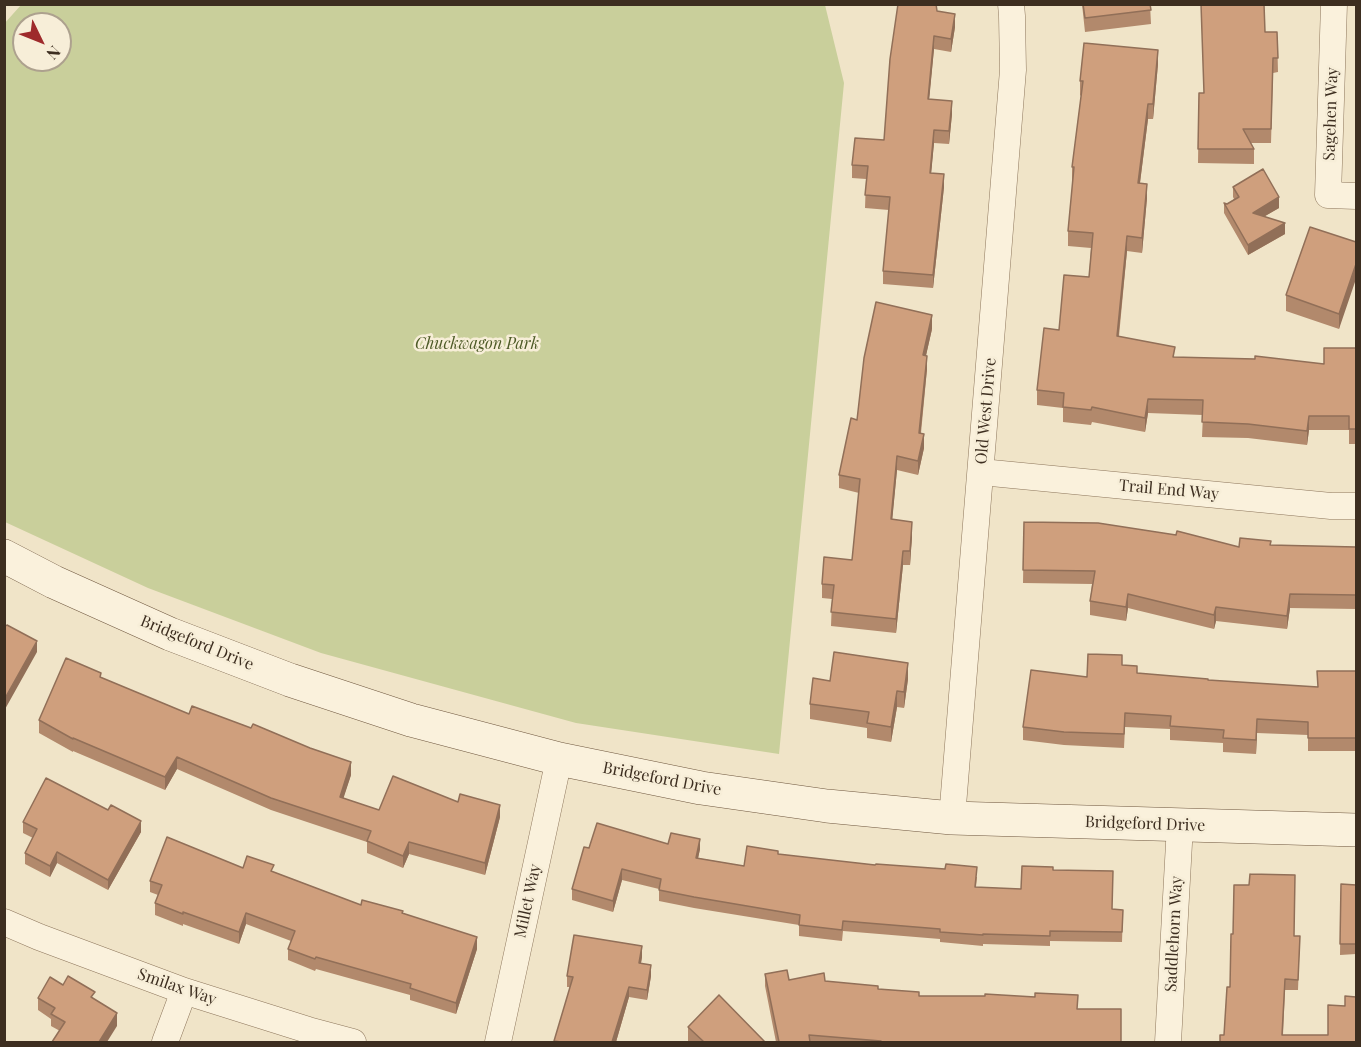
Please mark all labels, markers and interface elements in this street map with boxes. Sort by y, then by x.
north arrow [12,12,72,72]
text: N [42,42,66,65]
street label: Sagehen Way [1320,67,1342,161]
park label: Chuckwagon Park [415,334,539,354]
street label: Old West Drive [972,357,1000,465]
street label: Trail End Way [1118,476,1220,504]
street label: Bridgeford Drive [138,612,256,674]
street label: Bridgeford Drive [601,758,723,800]
street label: Bridgeford Drive [1084,812,1206,836]
street label: Millet Way [511,862,545,940]
street label: Saddlehorn Way [1161,875,1187,993]
street label: Smilax Way [135,965,219,1009]

